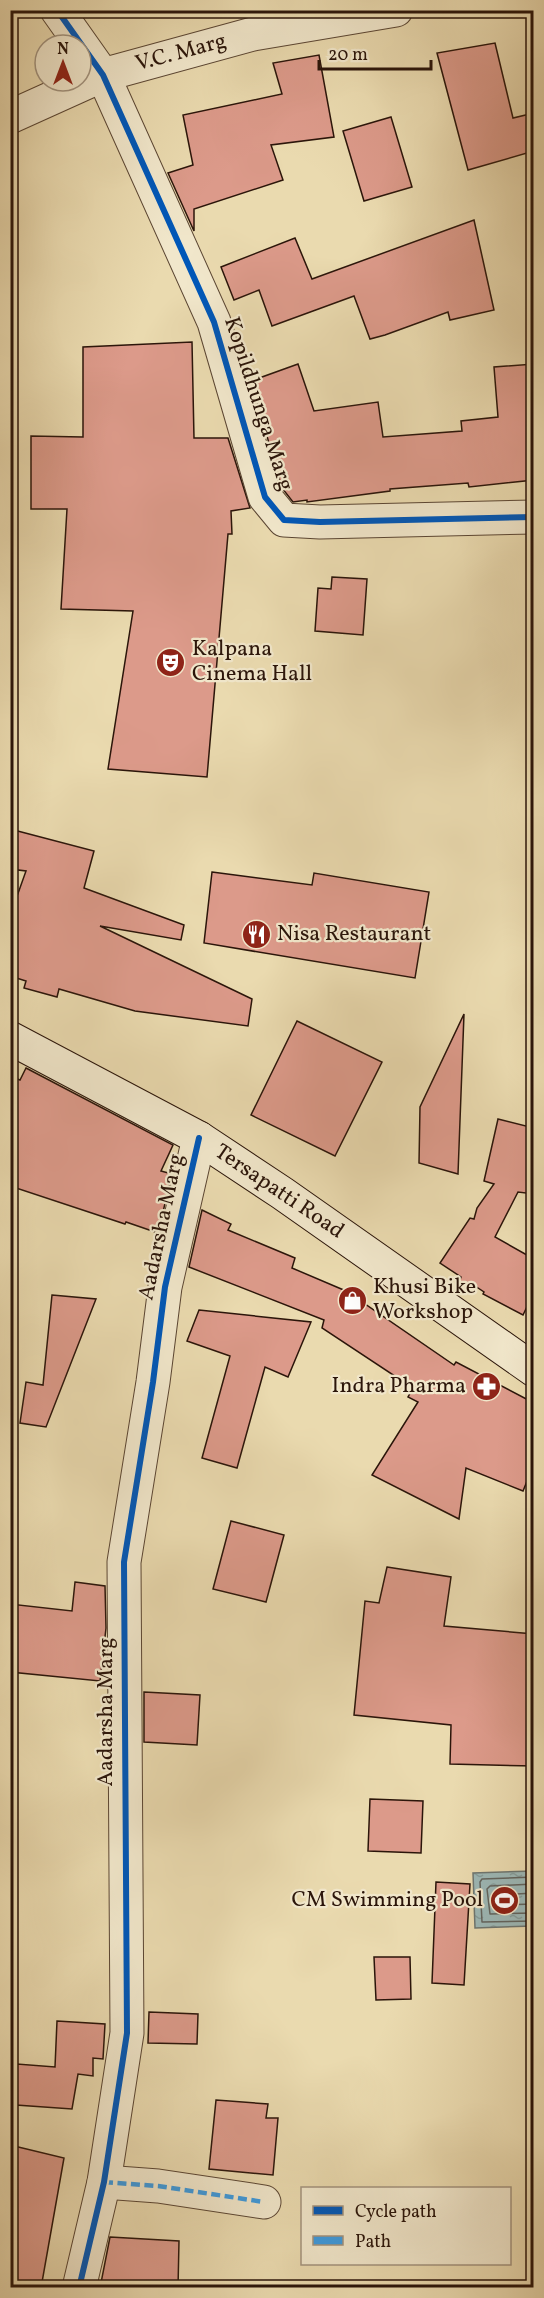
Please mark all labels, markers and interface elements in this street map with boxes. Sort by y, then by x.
street label: V.C. Marg [132,26,230,80]
north arrow [33,33,93,93]
scale bar [319,33,432,71]
text: N [57,39,69,61]
text: 20 m [328,43,368,68]
street label: Kopildhunga Marg [215,313,301,495]
place label: Kalpana Cinema Hall [192,634,312,690]
theatre icon: Kalpana Cinema Hall [155,646,187,678]
restaurant icon: Nisa Restaurant [240,918,272,950]
place label: Nisa Restaurant [277,919,432,950]
street label: Tersapatti Road [208,1137,350,1247]
street label: Aadarsha Marg [131,1151,193,1303]
place label: Khusi Bike Workshop [373,1272,476,1328]
shop icon: Khusi Bike Workshop [336,1284,368,1316]
pharmacy icon: Indra Pharma [471,1370,503,1402]
place label: Indra Pharma [332,1371,466,1402]
street label: Aadarsha Marg [91,1638,122,1786]
sports icon: CM Swimming Pool [488,1884,520,1916]
place label: CM Swimming Pool [292,1885,483,1916]
legend [301,2187,511,2265]
text: Cycle path [355,2200,437,2225]
text: Path [355,2230,391,2255]

